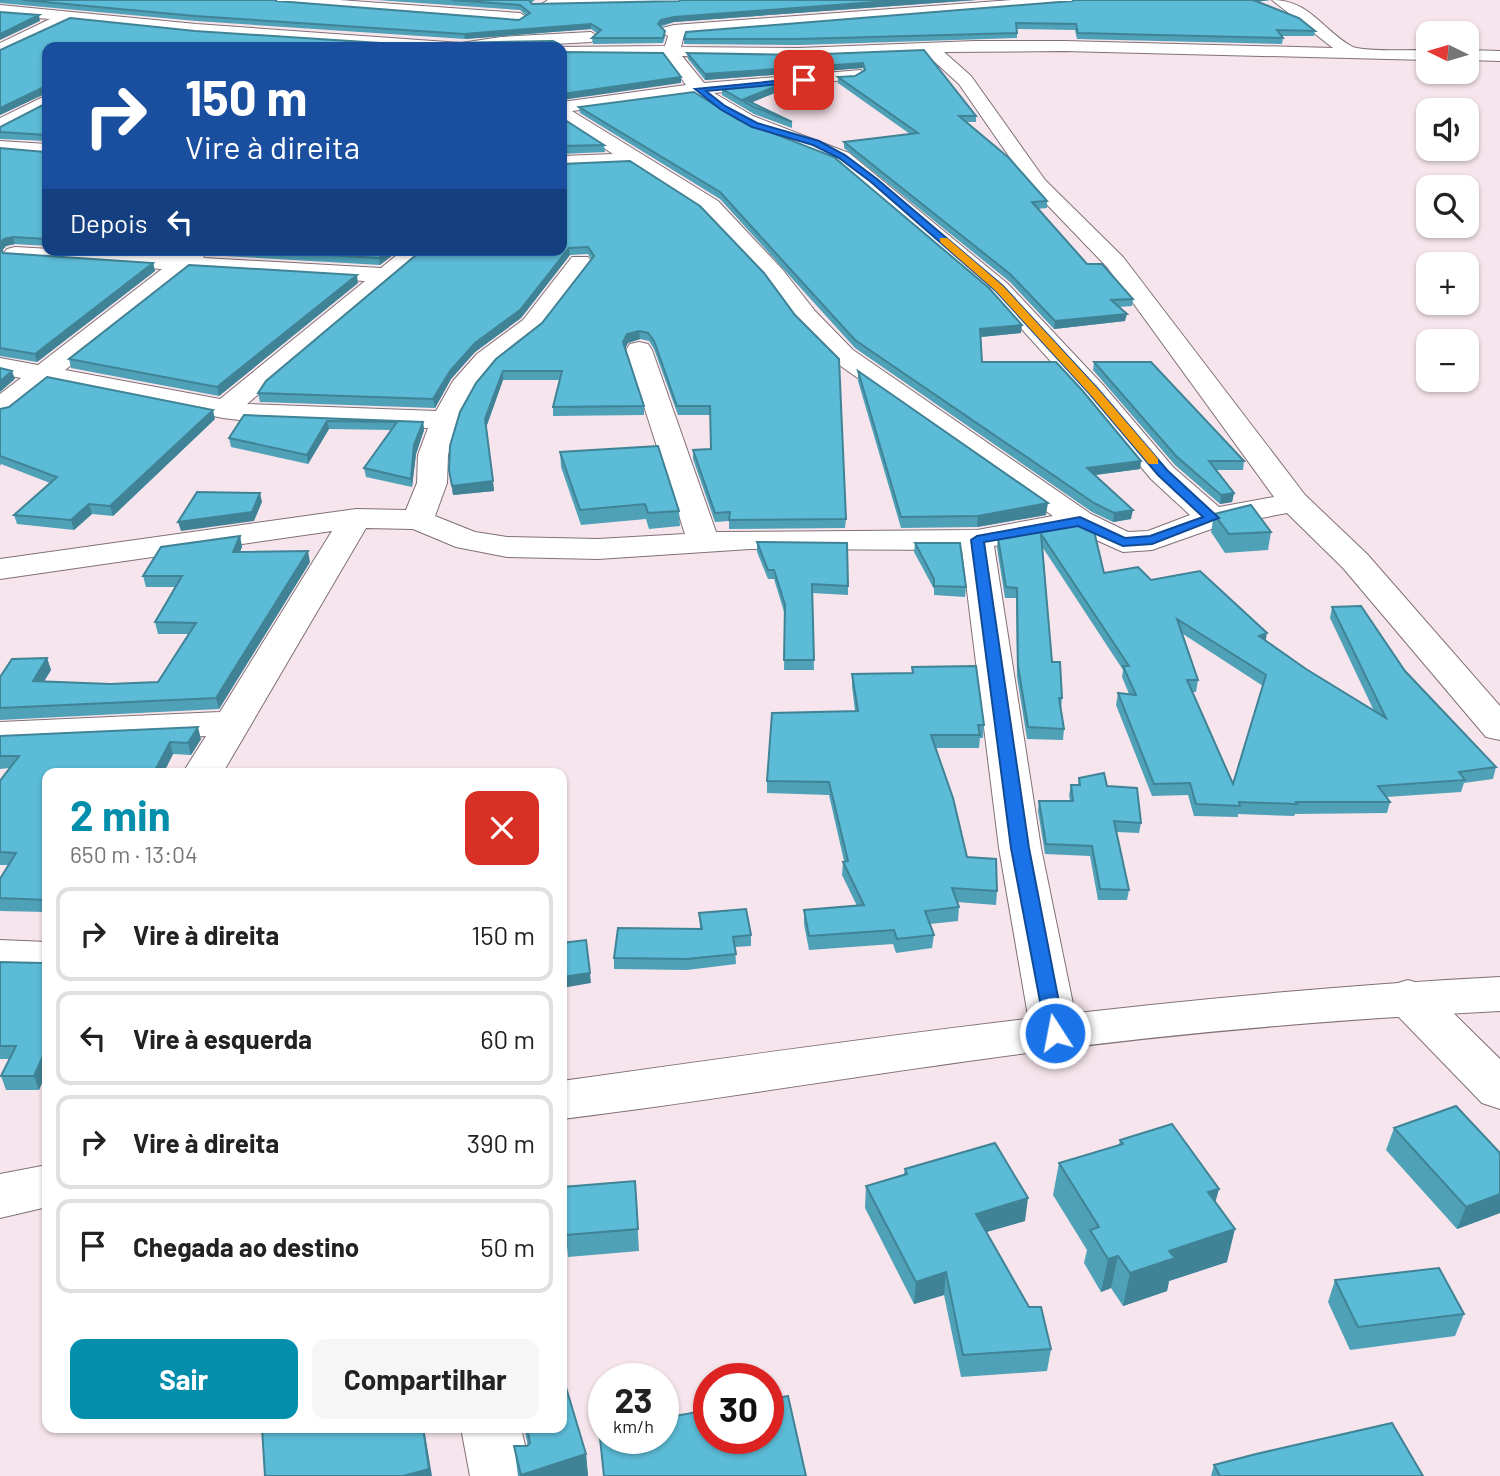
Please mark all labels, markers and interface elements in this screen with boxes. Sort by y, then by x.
north arrow [1416,21,1479,84]
map controls [1416,21,1479,392]
pin [774,50,834,110]
icon: arrive [785,61,823,99]
text: 150 m [185,67,307,126]
icon: right [70,70,161,161]
button: sound [1416,98,1479,161]
text: Vire à direita [185,127,360,165]
button: search [1416,175,1479,238]
icon: left [161,203,199,241]
text: Depois [70,207,147,238]
button: + [1416,252,1479,315]
button: − [1416,329,1479,392]
text: 2 min [70,789,171,839]
button: close [465,791,539,865]
text: 650 m · 13:04 [70,840,198,868]
icon: right [74,915,112,953]
text: Vire à direita [133,919,279,950]
text: 150 m [471,919,535,950]
position arrow [1018,996,1092,1070]
icon: left [74,1019,112,1057]
text: Vire à esquerda [133,1023,312,1054]
text: 60 m [480,1023,535,1054]
icon: right [74,1123,112,1161]
text: Vire à direita [133,1127,279,1158]
text: 390 m [467,1127,535,1158]
icon: arrive [74,1227,112,1265]
text: Chegada ao destino [133,1231,359,1262]
text: 50 m [480,1231,535,1262]
button: Sair [70,1339,298,1419]
button: Compartilhar [312,1339,539,1419]
speed limit sign: 30 [693,1363,784,1454]
text: 23 [614,1378,653,1420]
text: km/h [613,1415,654,1437]

